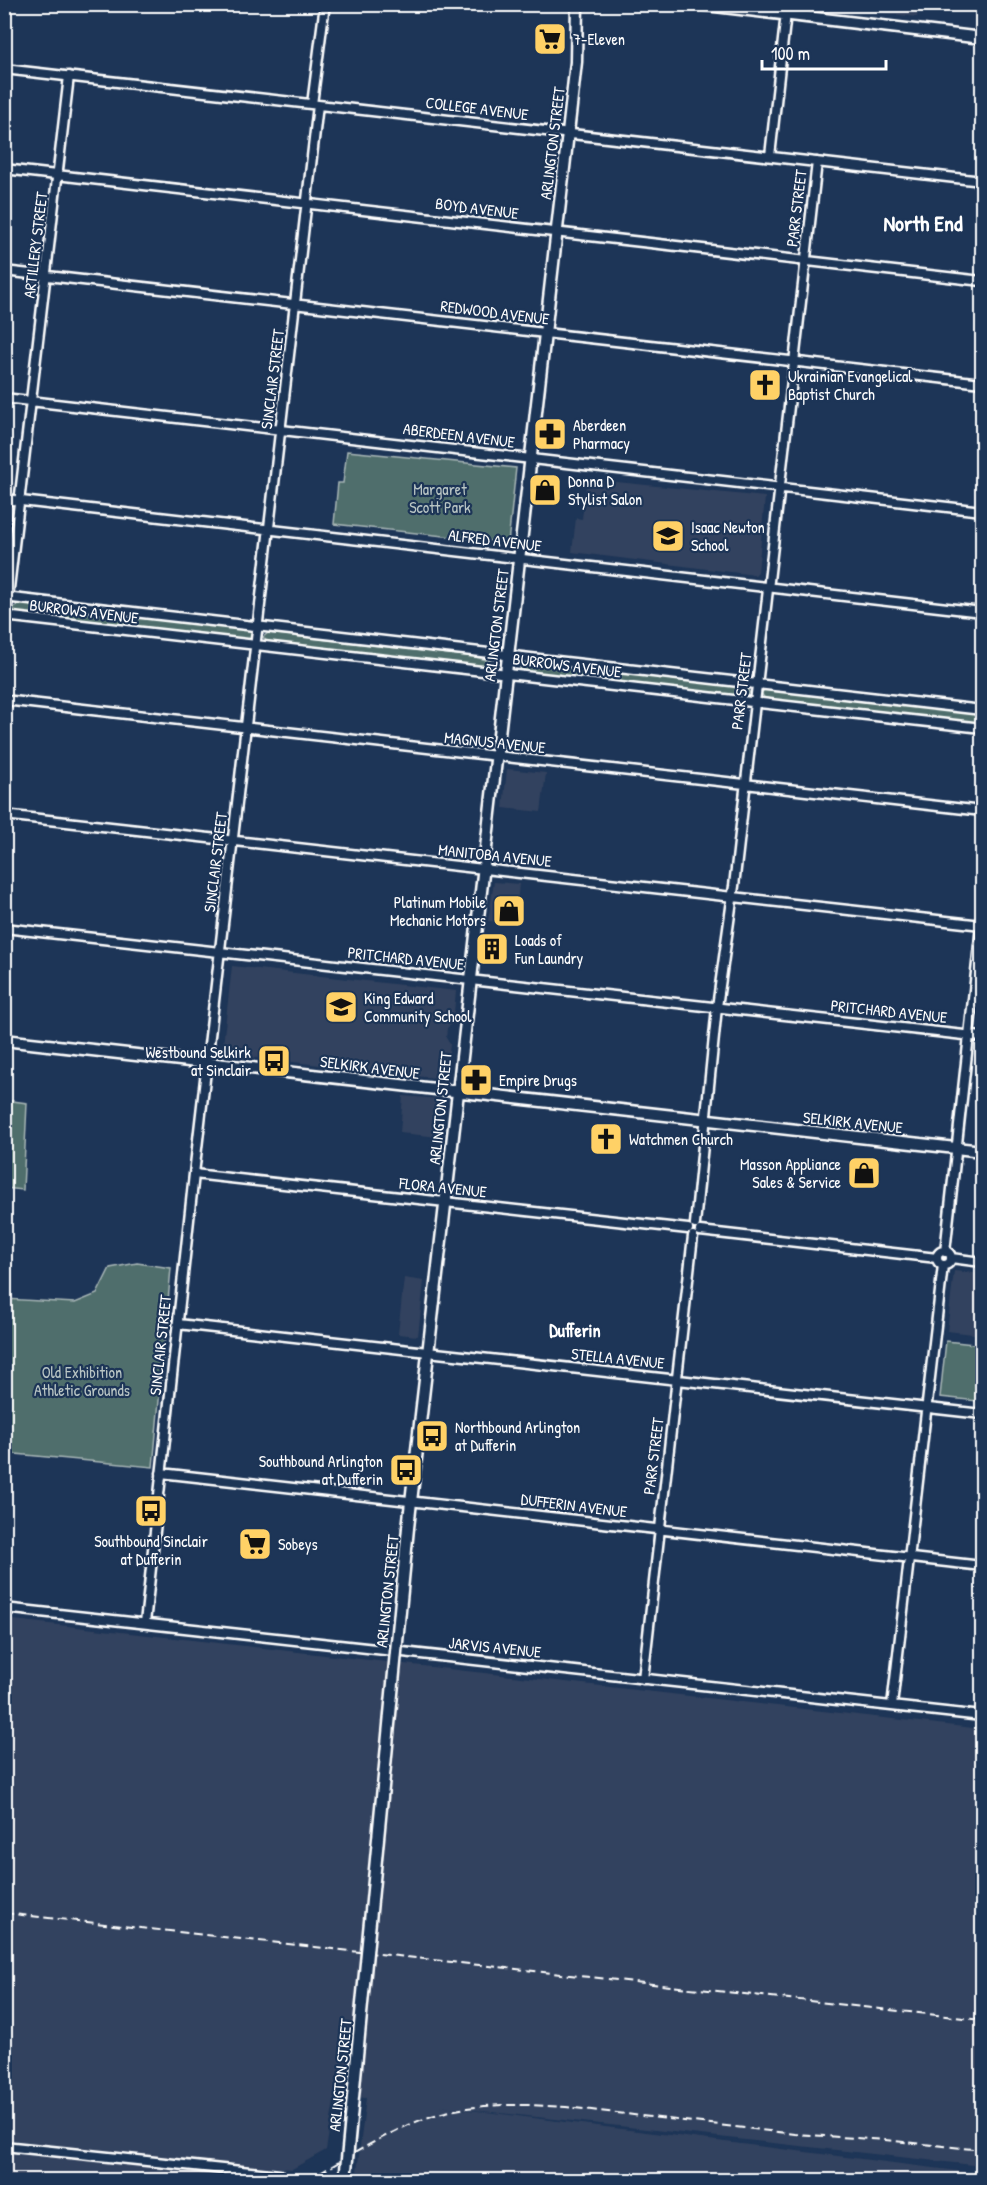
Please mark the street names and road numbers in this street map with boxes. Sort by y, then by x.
street label: ARLINGTON STREET [534,85,570,201]
street label: COLLEGE AVENUE [424,91,530,125]
street label: PARR STREET [780,168,812,248]
street label: ARTILLERY STREET [18,190,53,299]
street label: BOYD AVENUE [434,192,520,224]
street label: REDWOOD AVENUE [440,294,550,330]
street label: SINCLAIR STREET [255,327,289,430]
street label: ABERDEEN AVENUE [402,417,516,453]
street label: ALFRED AVENUE [447,523,543,557]
street label: ARLINGTON STREET [478,567,514,683]
street label: BURROWS AVENUE [28,593,140,629]
street label: BURROWS AVENUE [511,647,623,683]
street label: PARR STREET [725,651,757,731]
street label: MAGNUS AVENUE [443,726,547,758]
street label: SINCLAIR STREET [198,810,232,913]
street label: MANITOBA AVENUE [437,838,553,872]
street label: PRITCHARD AVENUE [347,941,465,975]
street label: PRITCHARD AVENUE [830,994,948,1028]
street label: SELKIRK AVENUE [319,1050,421,1084]
street label: ARLINGTON STREET [423,1050,457,1165]
street label: SELKIRK AVENUE [802,1106,904,1138]
street label: FLORA AVENUE [397,1171,488,1203]
street label: SINCLAIR STREET [144,1293,176,1396]
street label: STELLA AVENUE [570,1342,666,1374]
street label: PARR STREET [637,1416,669,1496]
street label: DUFFERIN AVENUE [520,1488,628,1522]
street label: ARLINGTON STREET [370,1533,404,1648]
street label: JARVIS AVENUE [448,1631,542,1663]
street label: ARLINGTON STREET [323,2017,357,2132]

